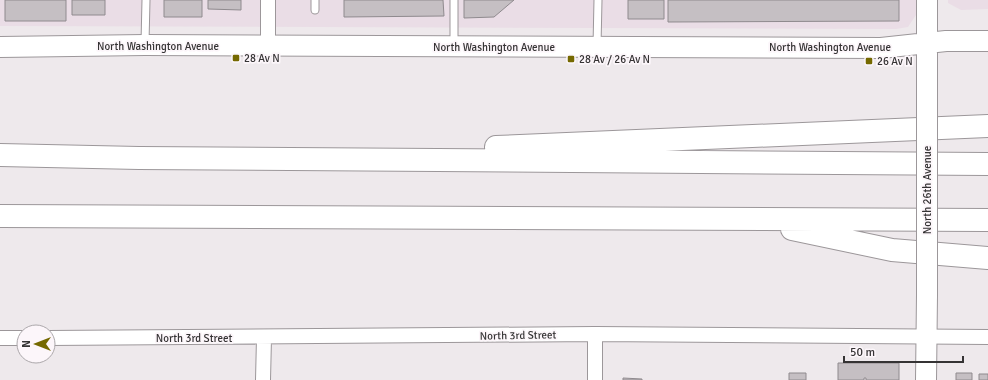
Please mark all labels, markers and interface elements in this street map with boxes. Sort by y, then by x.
street label: North Washington Avenue [97,40,219,53]
street label: North Washington Avenue [433,41,555,54]
street label: North Washington Avenue [769,41,891,54]
place label: 28 Av N [244,52,280,65]
marker: 28 Av N [231,53,241,63]
place label: 28 Av / 26 Av N [579,53,650,66]
marker: 28 Av / 26 Av N [566,54,576,64]
place label: 26 Av N [877,55,913,68]
marker: 26 Av N [864,56,874,66]
street label: North 26th Avenue [921,146,934,234]
north arrow [16,324,56,364]
street label: North 3rd Street [480,328,557,343]
street label: North 3rd Street [156,332,232,345]
scale bar [844,338,963,364]
text: N [20,340,33,348]
text: 50 m [850,345,875,360]

